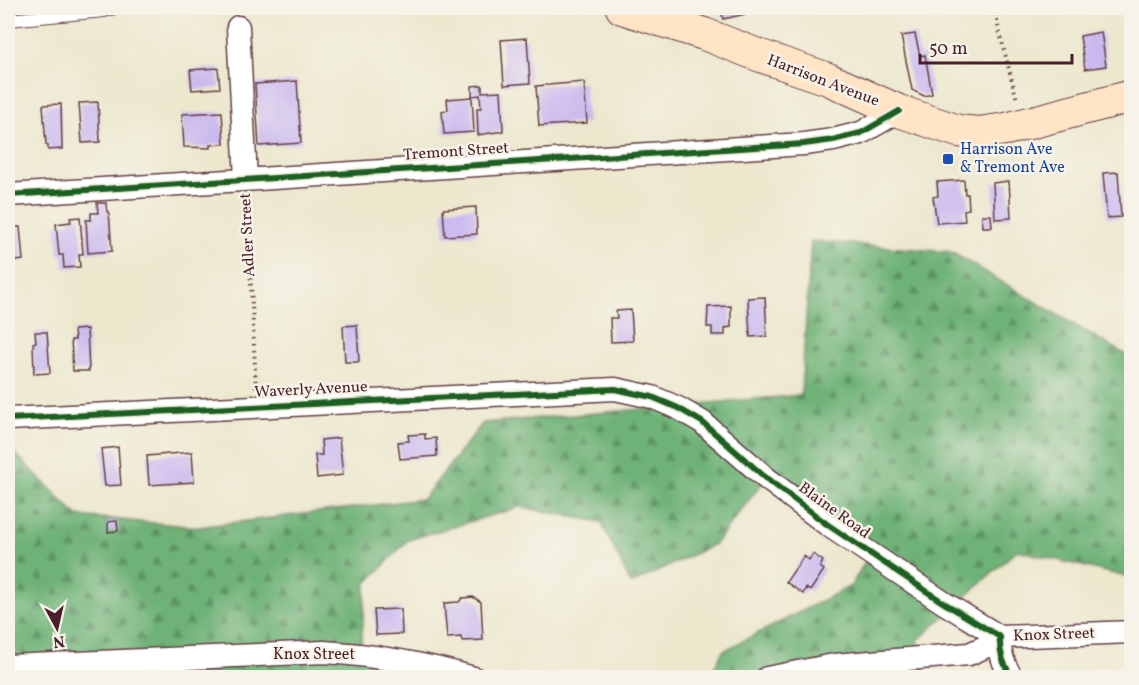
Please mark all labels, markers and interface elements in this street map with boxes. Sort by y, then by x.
scale bar [920,27,1072,65]
text: 50 m [929,37,968,62]
street label: Harrison Avenue [764,49,882,113]
street label: Tremont Street [402,137,510,167]
place label: Harrison Ave & Tremont Ave [960,139,1065,179]
marker: Harrison Ave & Tremont Ave [941,152,955,166]
street label: Adler Street [235,192,261,278]
street label: Waverly Avenue [254,376,368,404]
street label: Blaine Road [794,477,874,545]
north arrow [27,598,87,658]
street label: Knox Street [1013,623,1096,647]
text: N [51,629,66,653]
street label: Knox Street [273,644,355,666]

